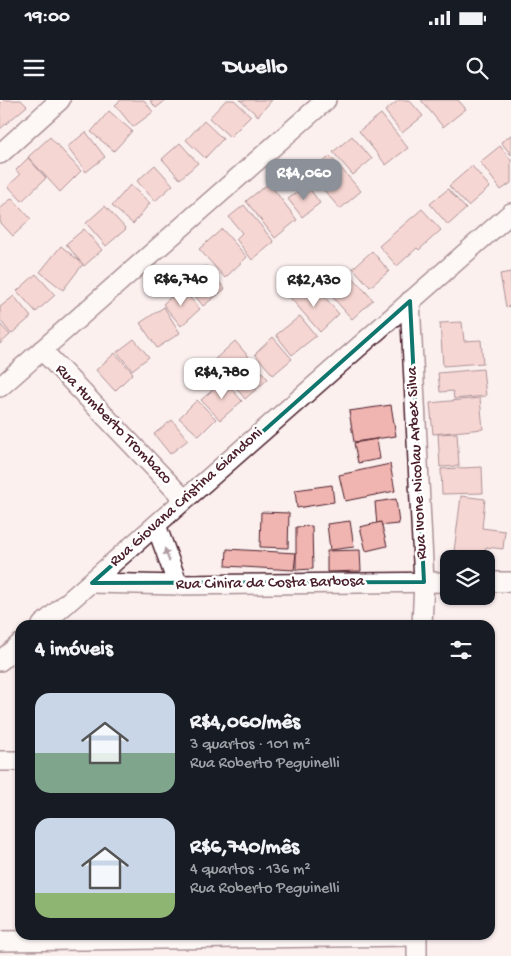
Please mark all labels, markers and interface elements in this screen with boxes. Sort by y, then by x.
text: 19:00 [25,6,70,29]
icon: menu [20,54,48,82]
icon: search [463,54,491,82]
text: Dwello [224,55,287,81]
pin: R$4,060 [258,158,350,201]
text: R$4,060 [277,165,331,184]
pin: R$6,740 [135,264,227,307]
pin: R$2,430 [268,266,360,308]
text: R$6,740 [154,271,208,290]
text: R$2,430 [287,272,341,291]
pin: R$4,780 [176,358,268,400]
street label: Rua Humberto Trombaco [51,361,175,489]
text: R$4,780 [195,364,249,383]
street label: Rua Ivone Nicolau Arbex Silva [403,365,433,560]
street label: Rua Giovana Cristina Giandoni [107,424,267,572]
one-way arrow [163,547,171,562]
map controls [440,550,495,605]
button: layers [440,550,495,605]
street label: Rua Cinira da Costa Barbosa [176,573,366,595]
icon: filters [447,636,475,664]
text: 4 imóveis [35,638,113,663]
text: R$4,060/mês [190,711,300,736]
icon: home [75,713,135,773]
text: 3 quartos · 101 m² [190,736,311,755]
text: Rua Roberto Peguinelli [190,755,340,774]
text: R$6,740/mês [190,836,299,861]
icon: home [75,838,135,898]
text: 4 quartos · 136 m² [190,861,311,880]
text: Rua Roberto Peguinelli [190,880,340,899]

